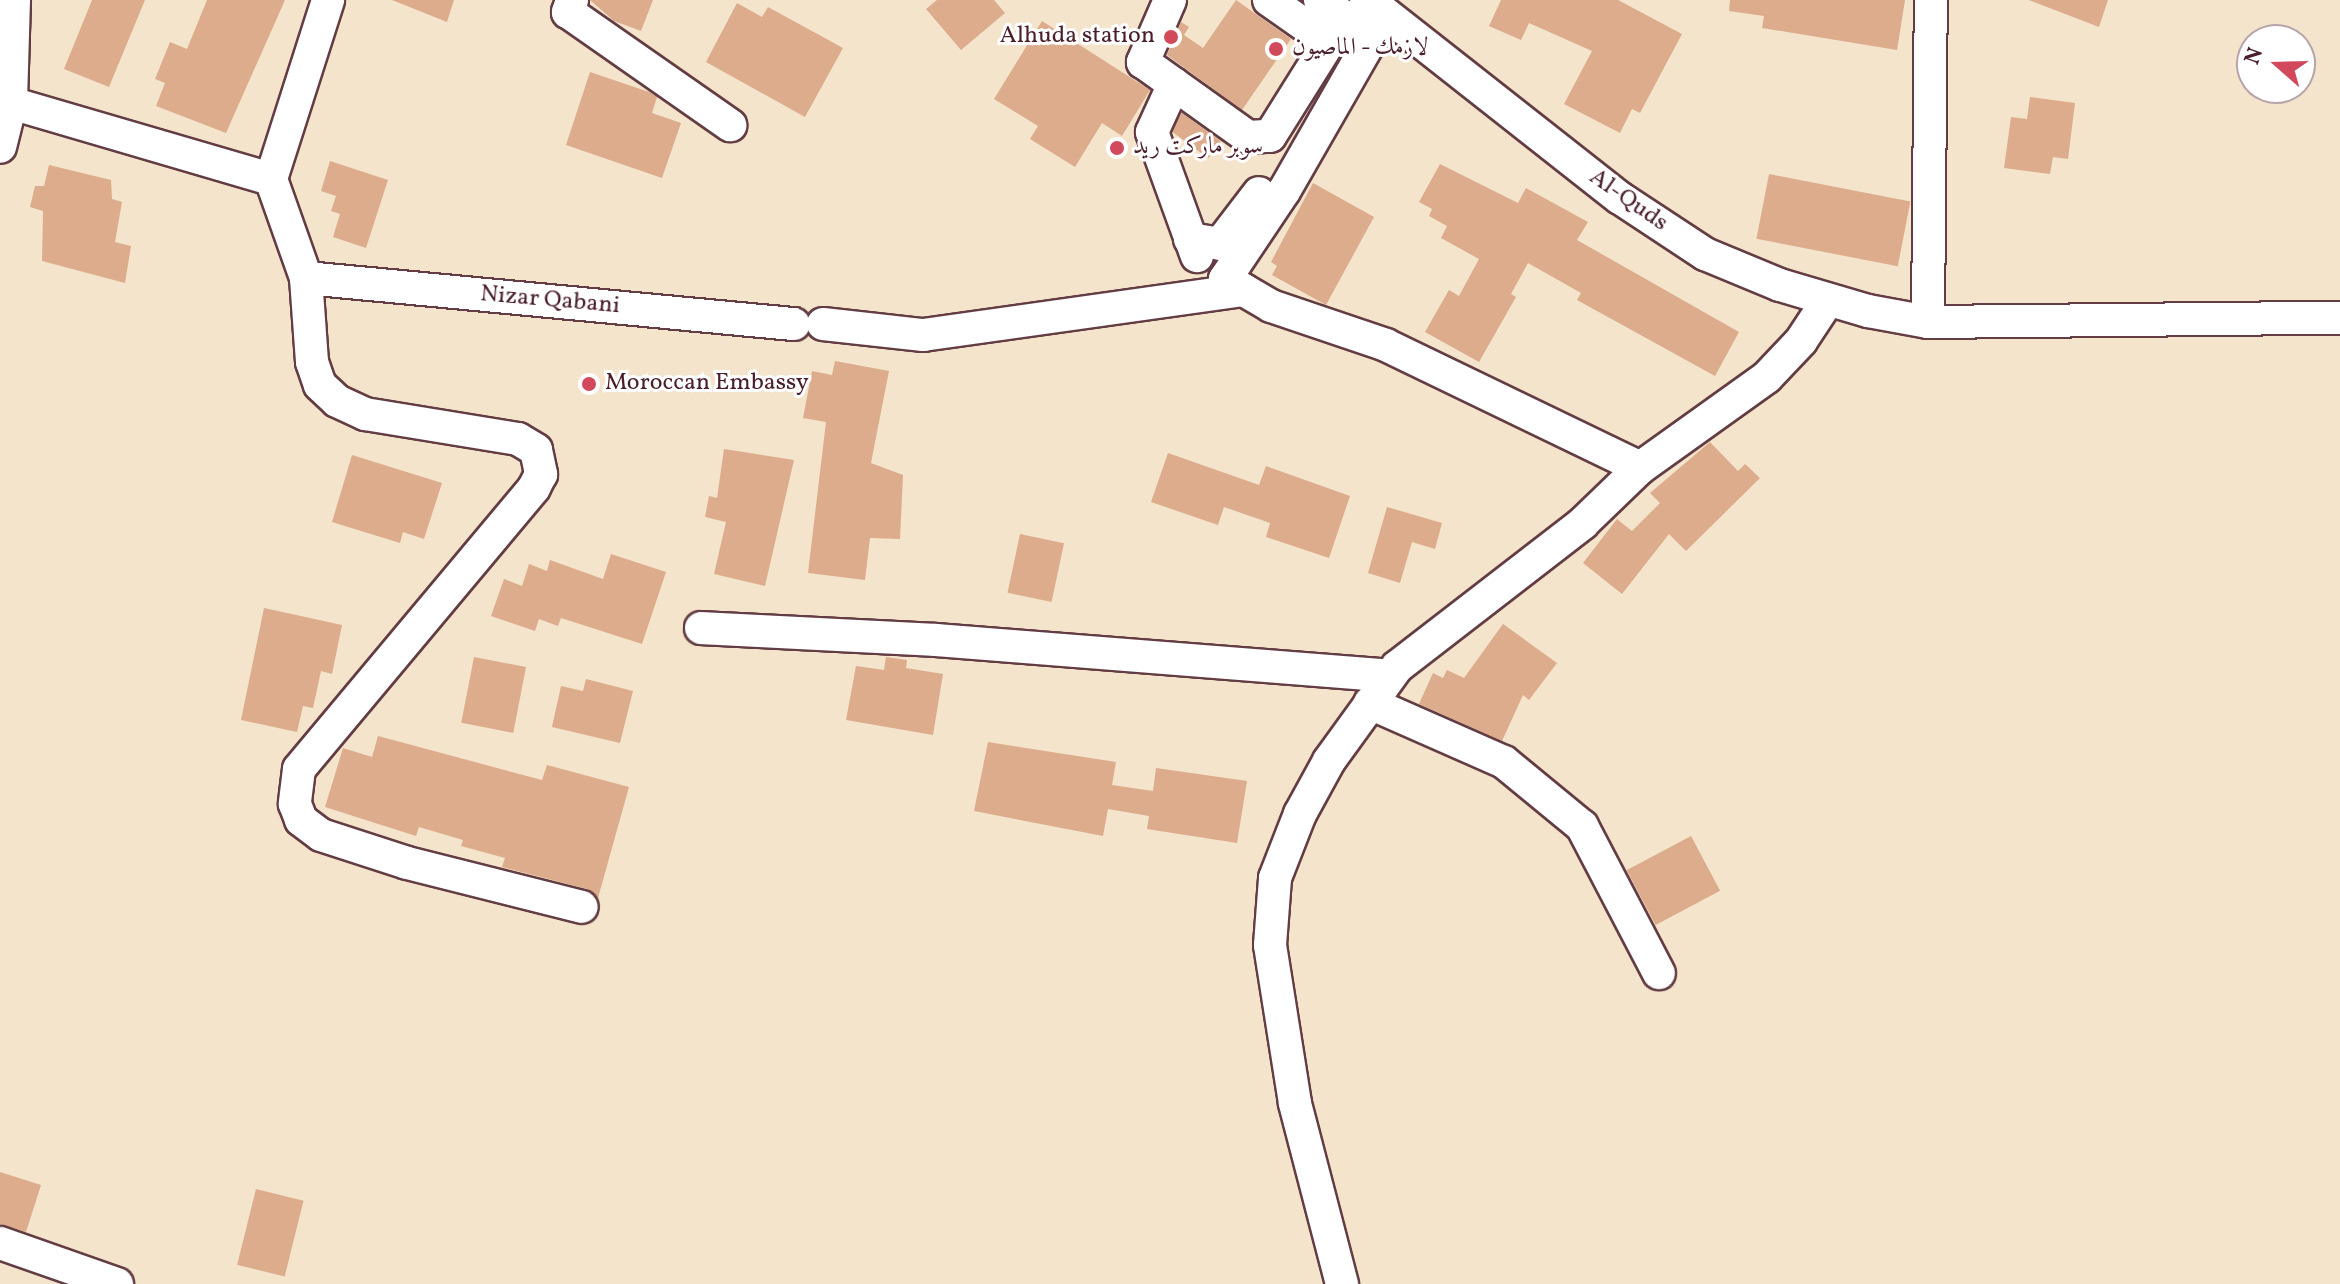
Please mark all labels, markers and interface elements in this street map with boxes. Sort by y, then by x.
place label: Alhuda station [1000,23,1155,51]
north arrow [2236,24,2316,104]
marker: Alhuda station [1162,28,1180,46]
place label: لازمك - الماصيون [1292,35,1430,63]
marker: لازمك - الماصيون [1267,40,1285,58]
text: N [2238,44,2272,69]
place label: سوبر ماركت ريد [1133,134,1263,162]
marker: سوبر ماركت ريد [1108,139,1126,157]
street label: Al-Quds [1583,164,1673,238]
street label: Nizar Qabani [479,281,621,321]
place label: Moroccan Embassy [605,370,809,398]
marker: Moroccan Embassy [580,375,598,393]

